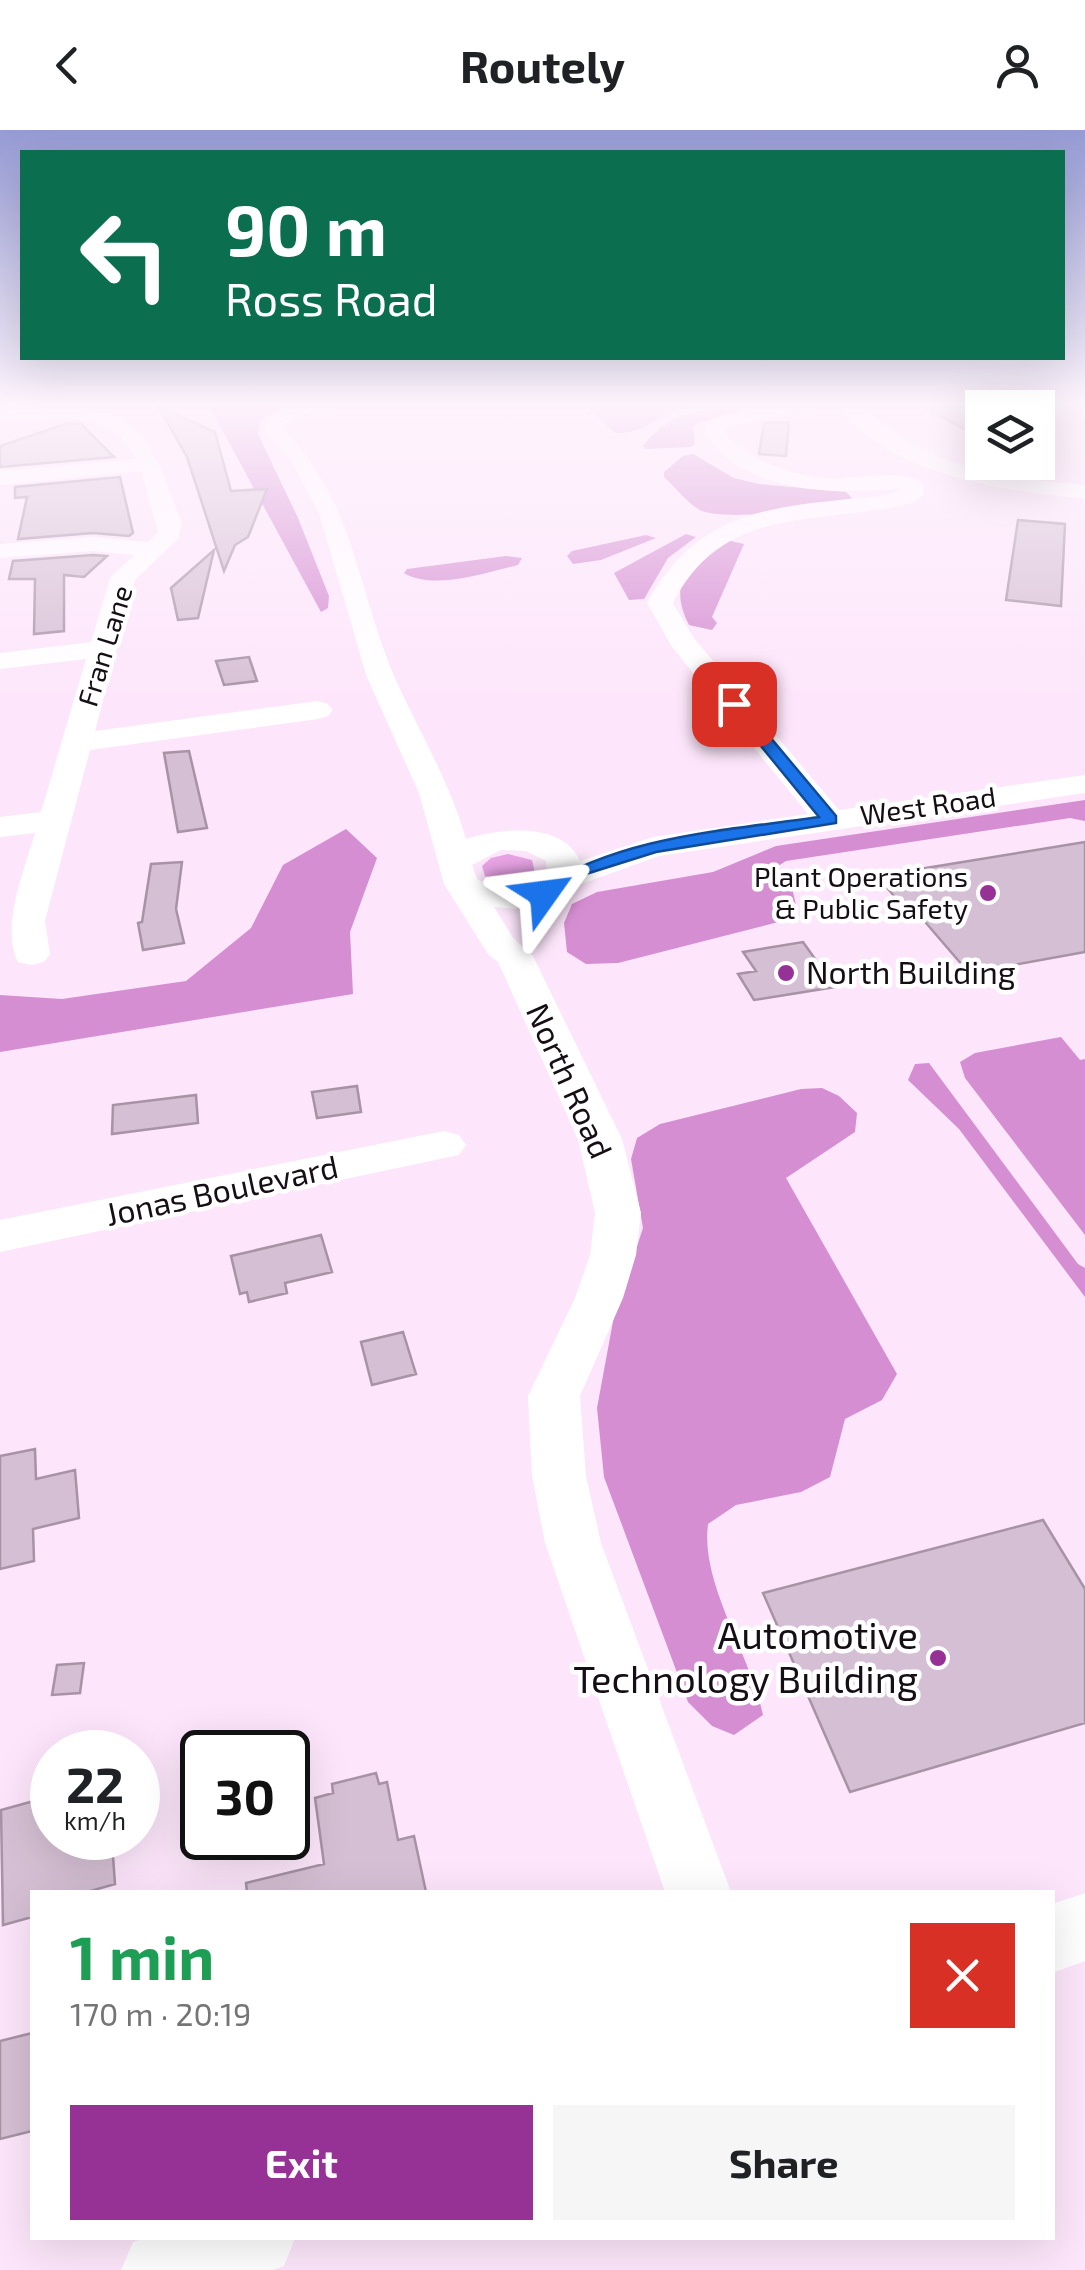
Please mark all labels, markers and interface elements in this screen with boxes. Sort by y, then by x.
icon: back [40,38,95,93]
text: Routely [460,38,625,92]
icon: person [990,38,1045,93]
text: 90 m [225,186,387,270]
icon: left [60,190,190,320]
text: Ross Road [225,271,438,325]
map controls [965,390,1055,480]
button: layers [965,390,1055,480]
street label: Fran Lane [70,581,139,710]
pin [692,662,777,747]
icon: arrive [707,677,762,732]
street label: West Road [858,779,998,831]
position arrow [492,842,596,946]
place label: Plant Operations & Public Safety [754,859,968,925]
marker: Plant Operations & Public Safety [977,882,999,904]
place label: North Building [806,952,1016,990]
marker: North Building [775,962,797,984]
street label: North Road [520,997,622,1163]
street label: Jonas Boulevard [102,1146,341,1232]
place label: Automotive Technology Building [573,1611,918,1701]
marker: Automotive Technology Building [927,1647,949,1669]
speed limit sign: 30 [180,1730,310,1860]
text: 22 [66,1753,124,1813]
text: km/h [64,1805,126,1835]
text: 1 min [70,1920,214,1992]
button: close [910,1923,1015,2028]
text: 170 m · 20:19 [70,1994,251,2032]
button: Exit [70,2105,533,2220]
button: Share [553,2105,1015,2220]

